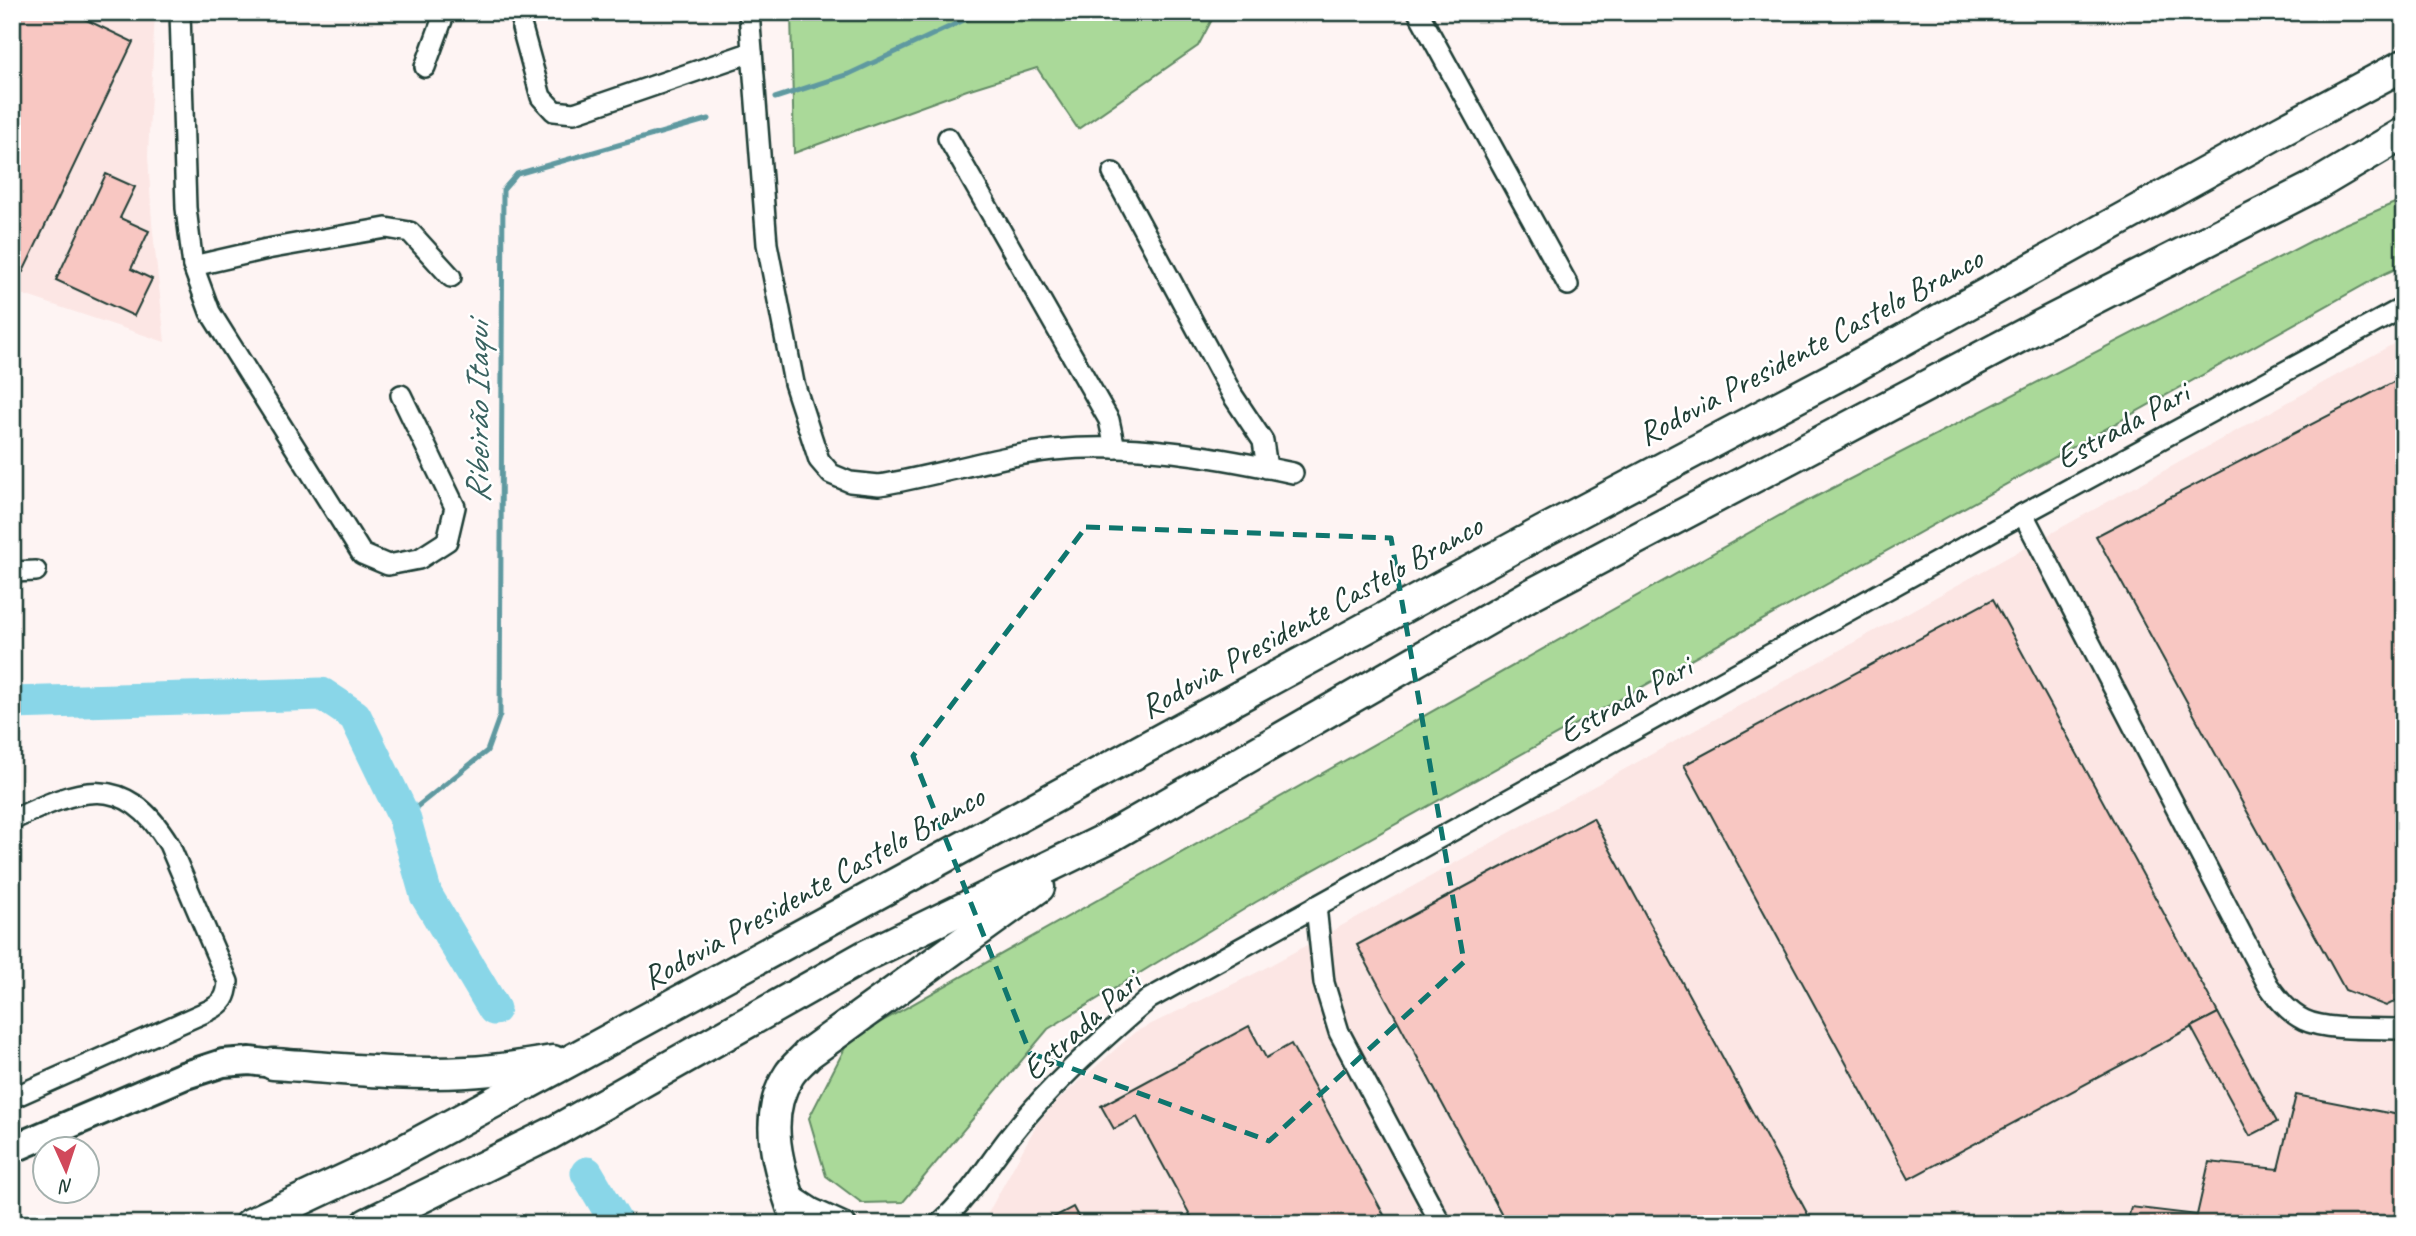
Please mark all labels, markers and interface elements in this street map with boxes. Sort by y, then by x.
street label: Rodovia Presidente Castelo Branco [1630,236,1992,455]
water label: Ribeirão Itaqui [455,315,500,503]
street label: Estrada Pari [2048,369,2199,479]
street label: Rodovia Presidente Castelo Branco [1132,503,1492,728]
street label: Estrada Pari [1551,643,1702,753]
street label: Rodovia Presidente Castelo Branco [634,774,994,999]
street label: Estrada Pari [1013,958,1152,1089]
north arrow [32,1134,102,1204]
text: N [57,1174,73,1198]

